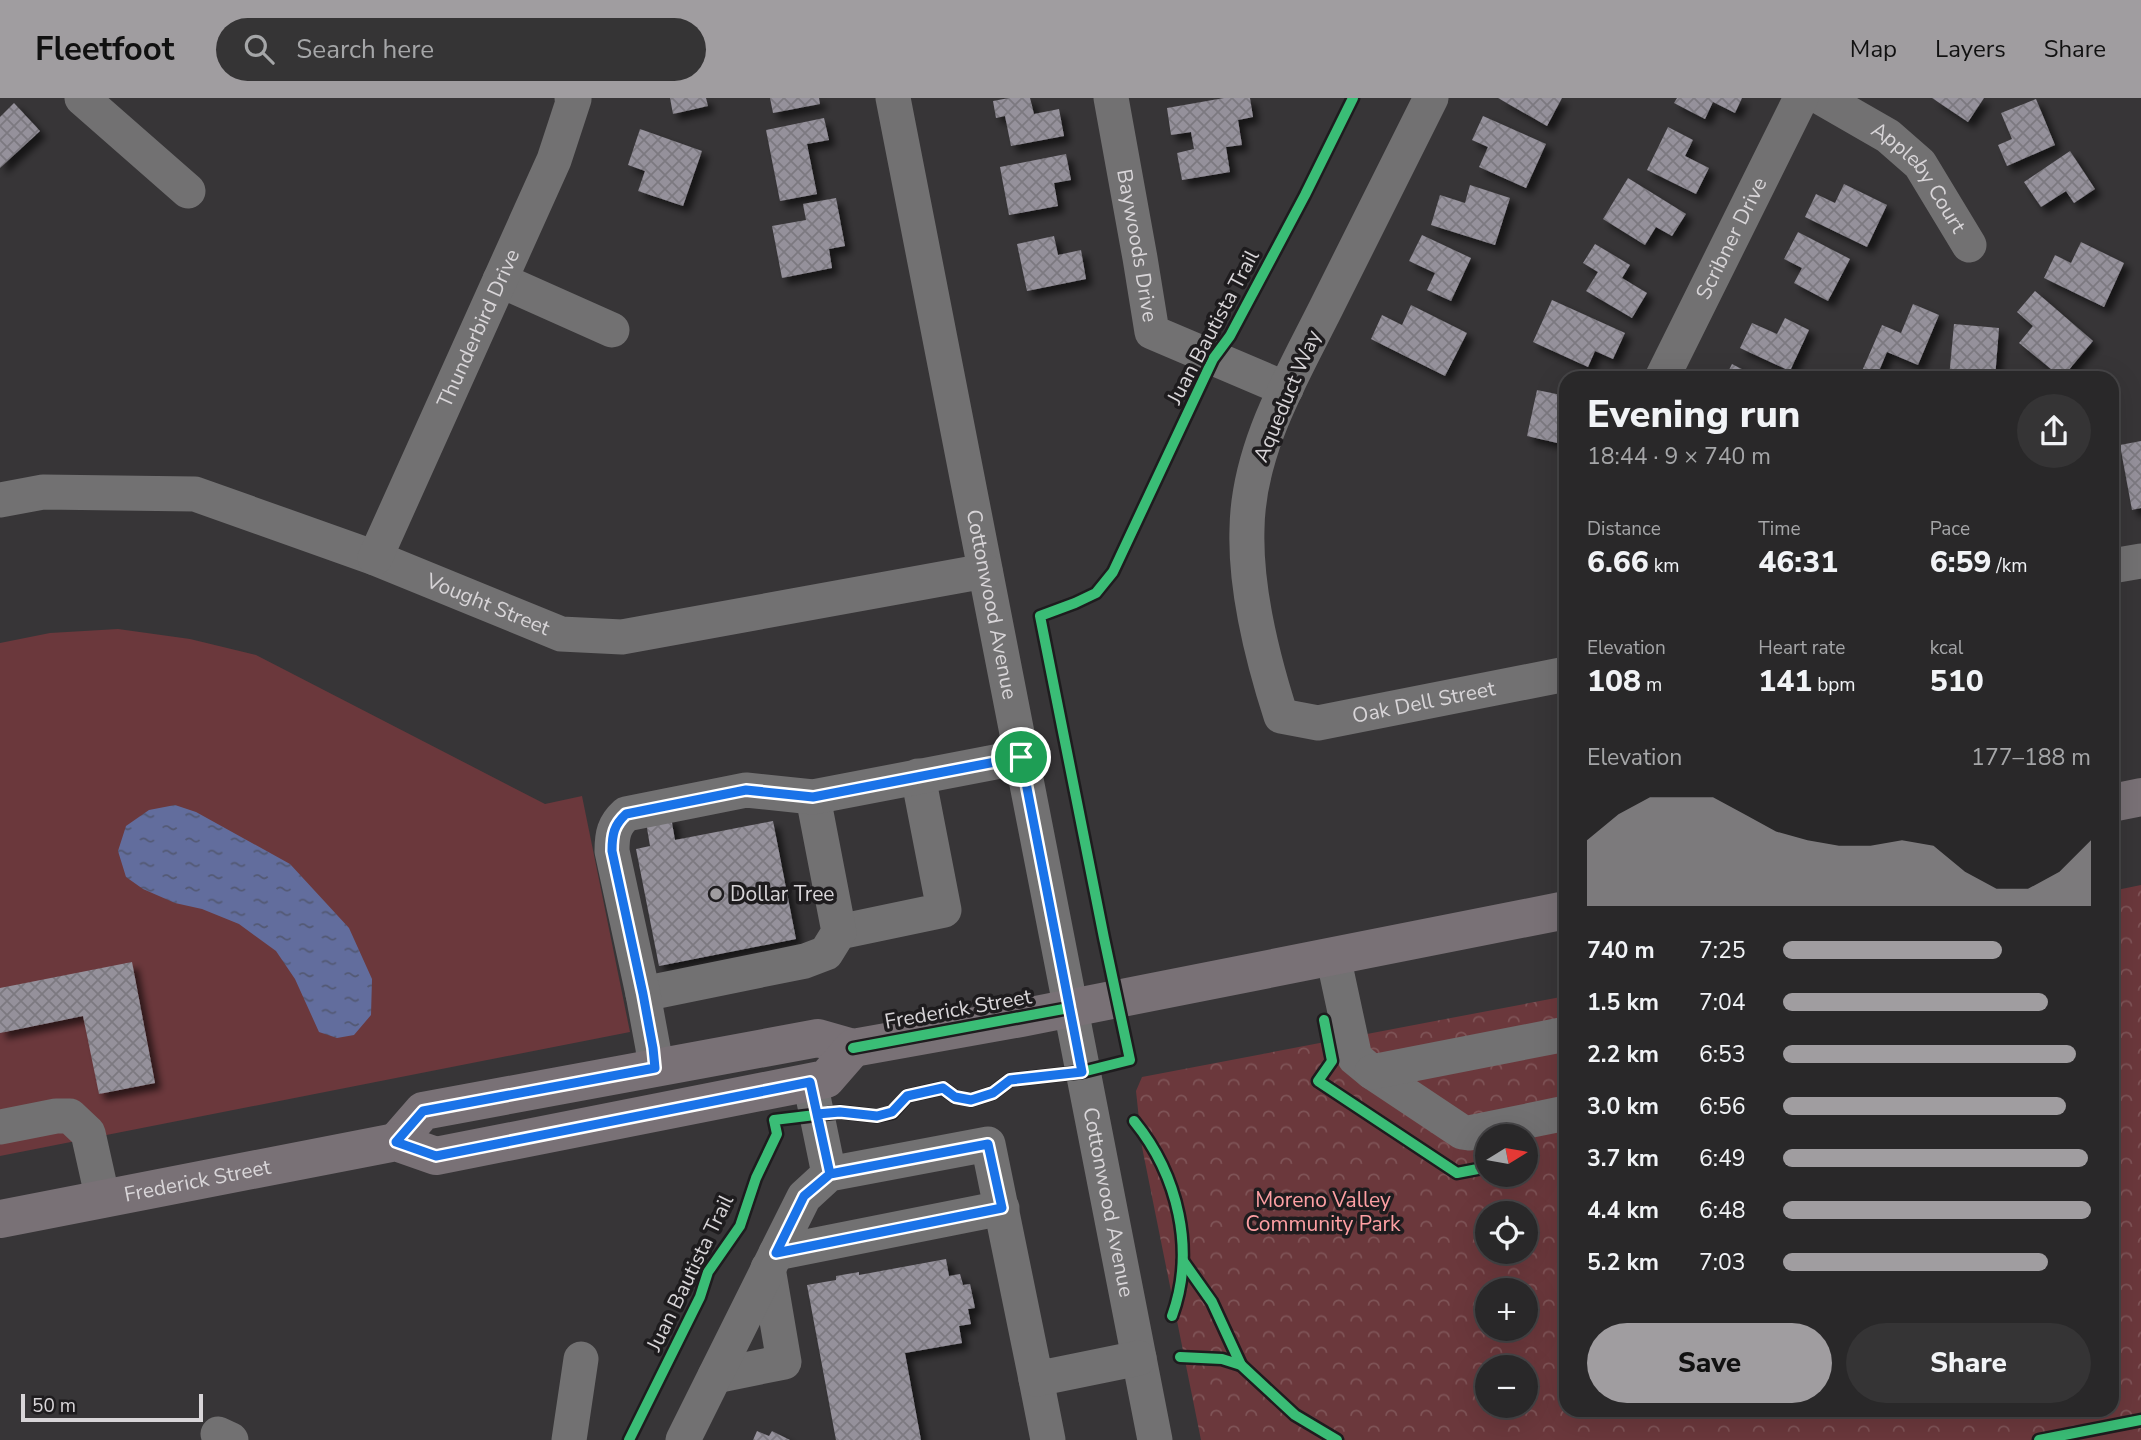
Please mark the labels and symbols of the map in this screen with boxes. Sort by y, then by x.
street label: Appleby Court [1866,115,1973,239]
street label: Baywoods Drive [1110,167,1164,324]
street label: Scribner Drive [1689,172,1774,304]
street label: Thunderbird Drive [430,244,526,412]
street label: Juan Bautista Trail [1160,244,1266,410]
street label: Aqueduct Way [1247,326,1327,466]
street label: Cottonwood Avenue [960,507,1024,702]
street label: Vought Street [421,566,555,642]
street label: Oak Dell Street [1350,674,1498,730]
pin [991,727,1051,787]
place label: Dollar Tree [730,880,835,908]
marker: Dollar Tree [708,886,724,902]
street label: Frederick Street [882,982,1034,1036]
street label: Cottonwood Avenue [1076,1105,1141,1300]
north arrow [1475,1124,1538,1186]
street label: Frederick Street [122,1153,274,1209]
park label: Moreno Valley Community Park [1245,1186,1401,1238]
street label: Juan Bautista Trail [640,1189,740,1357]
scale bar [21,1391,203,1423]

